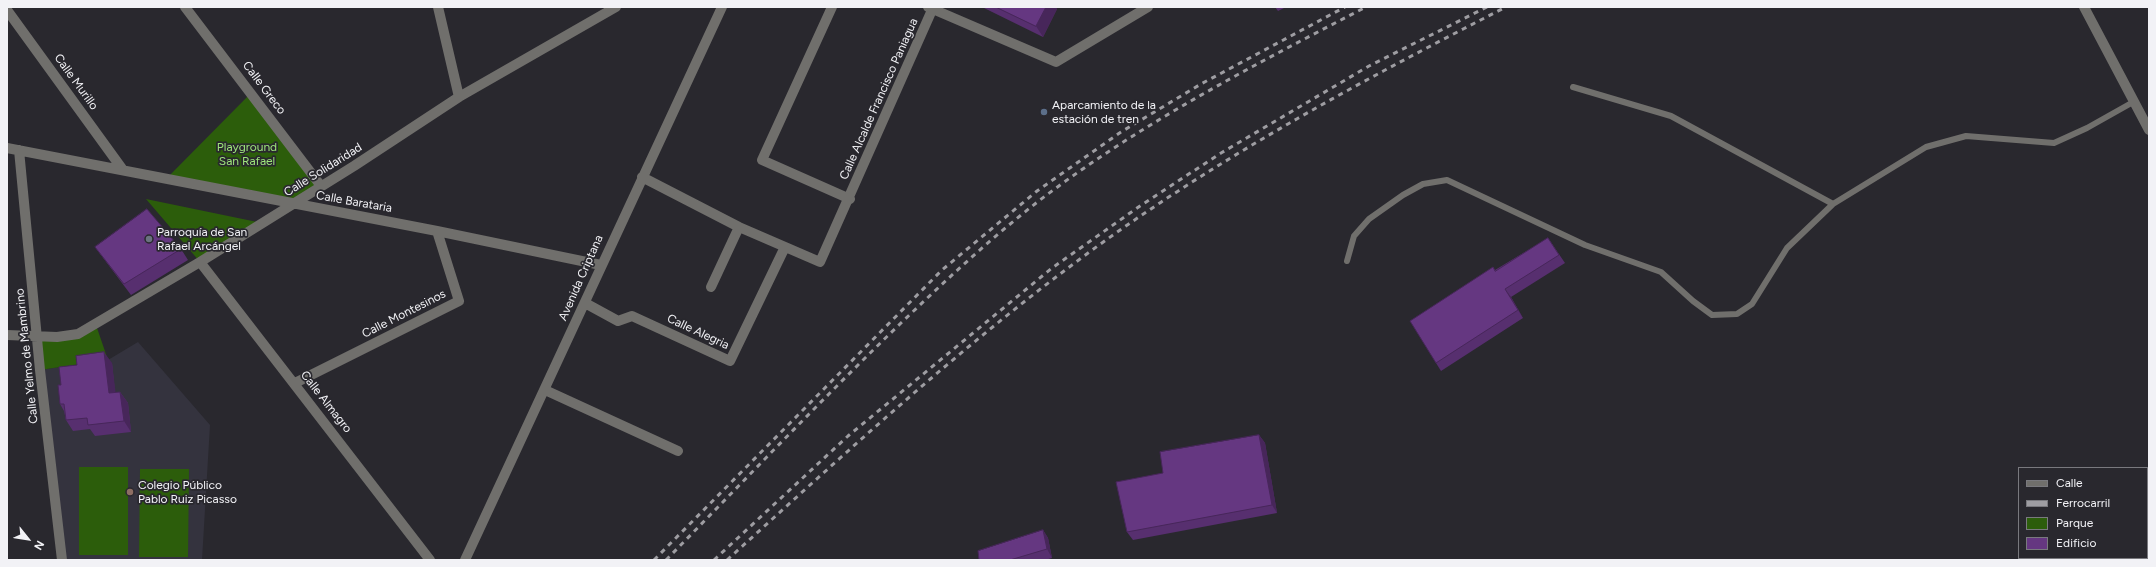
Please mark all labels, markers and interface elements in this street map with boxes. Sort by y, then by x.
street label: Calle Alcalde Francisco Paniagua [837,16,921,182]
street label: Calle Murillo [51,51,101,113]
street label: Calle Greco [239,59,289,117]
place label: Aparcamiento de la estación de tren [1052,98,1156,126]
marker: Aparcamiento de la estación de tren [1039,107,1049,117]
park label: Playground San Rafael [217,140,277,168]
street label: Calle Solidaridad [281,140,365,200]
street label: Calle Barataria [315,188,393,216]
place label: Parroquía de San Rafael Arcángel [157,225,247,253]
street label: Avenida Criptana [556,233,606,323]
marker: Parroquía de San Rafael Arcángel [144,234,154,244]
street label: Calle Montesinos [360,287,448,341]
street label: Calle Yelmo de Mambrino [13,288,41,424]
street label: Calle Alegria [665,311,731,353]
street label: Calle Almagro [297,368,355,436]
legend [2018,467,2148,559]
text: Calle [2056,476,2083,490]
place label: Colegio Público Pablo Ruiz Picasso [138,478,237,506]
marker: Colegio Público Pablo Ruiz Picasso [125,487,135,497]
text: Ferrocarril [2056,496,2110,510]
text: Parque [2056,516,2093,530]
north arrow [8,519,48,559]
text: Edificio [2056,536,2096,550]
text: N [31,538,47,552]

